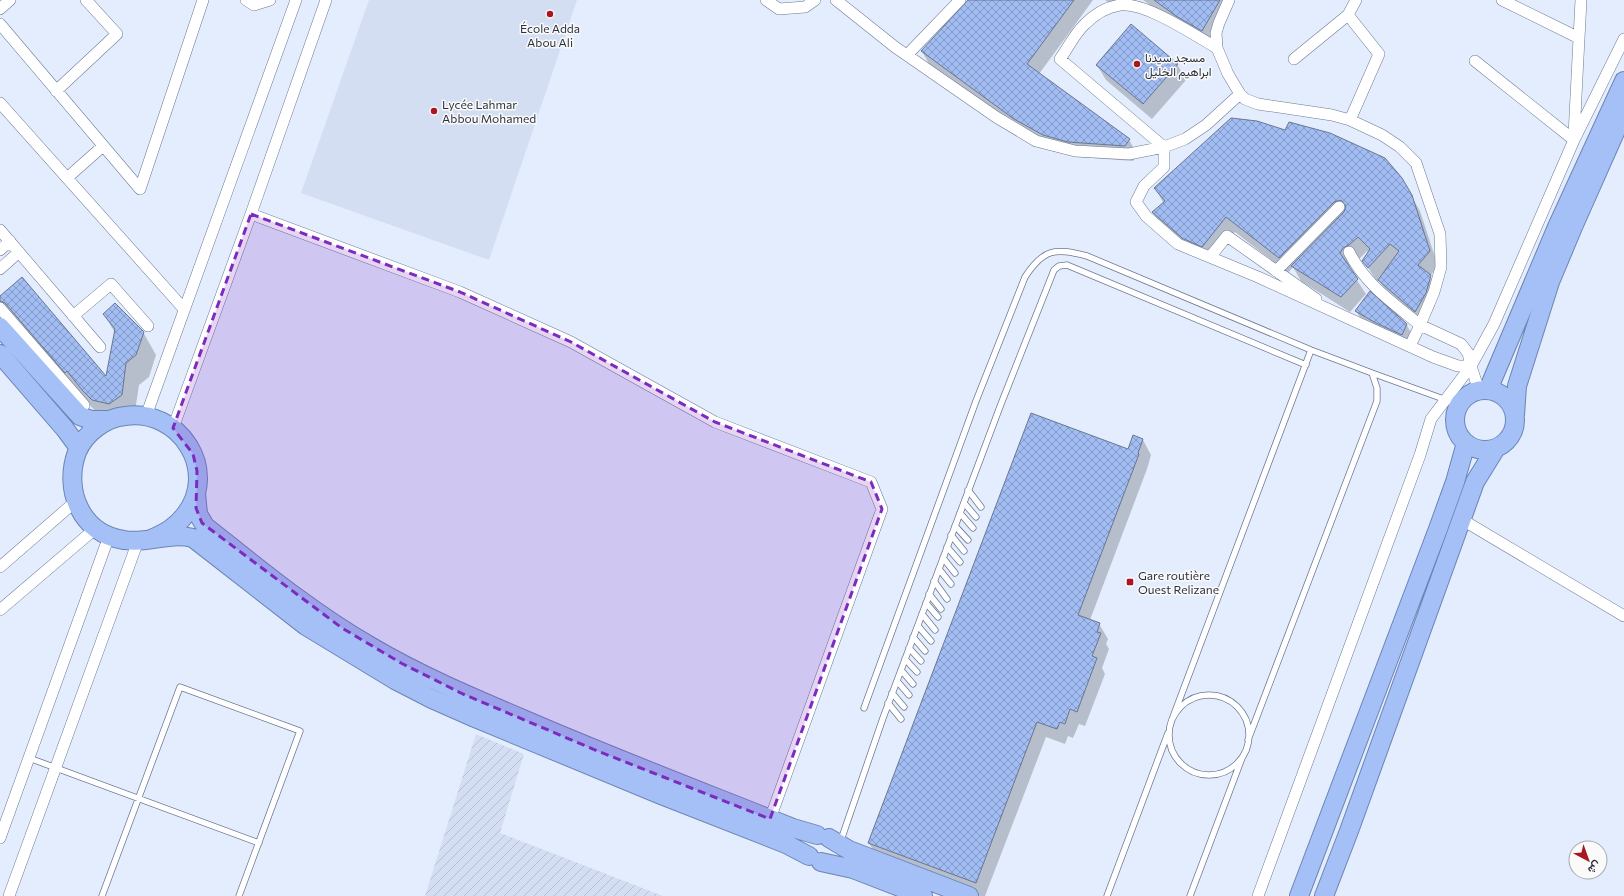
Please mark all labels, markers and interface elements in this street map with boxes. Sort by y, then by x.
marker: École Adda Abou Ali [545,9,555,19]
place label: École Adda Abou Ali [520,21,580,49]
place label: مسجد سيدنا ابراهيم الخليل [1145,50,1212,80]
marker: مسجد سيدنا ابراهيم الخليل [1132,59,1142,69]
place label: Lycée Lahmar Abbou Mohamed [442,97,536,125]
marker: Lycée Lahmar Abbou Mohamed [429,106,439,116]
place label: Gare routière Ouest Relizane [1138,568,1219,596]
marker: Gare routière Ouest Relizane [1125,577,1135,587]
north arrow [1568,840,1608,880]
text: ش [1585,858,1604,877]

